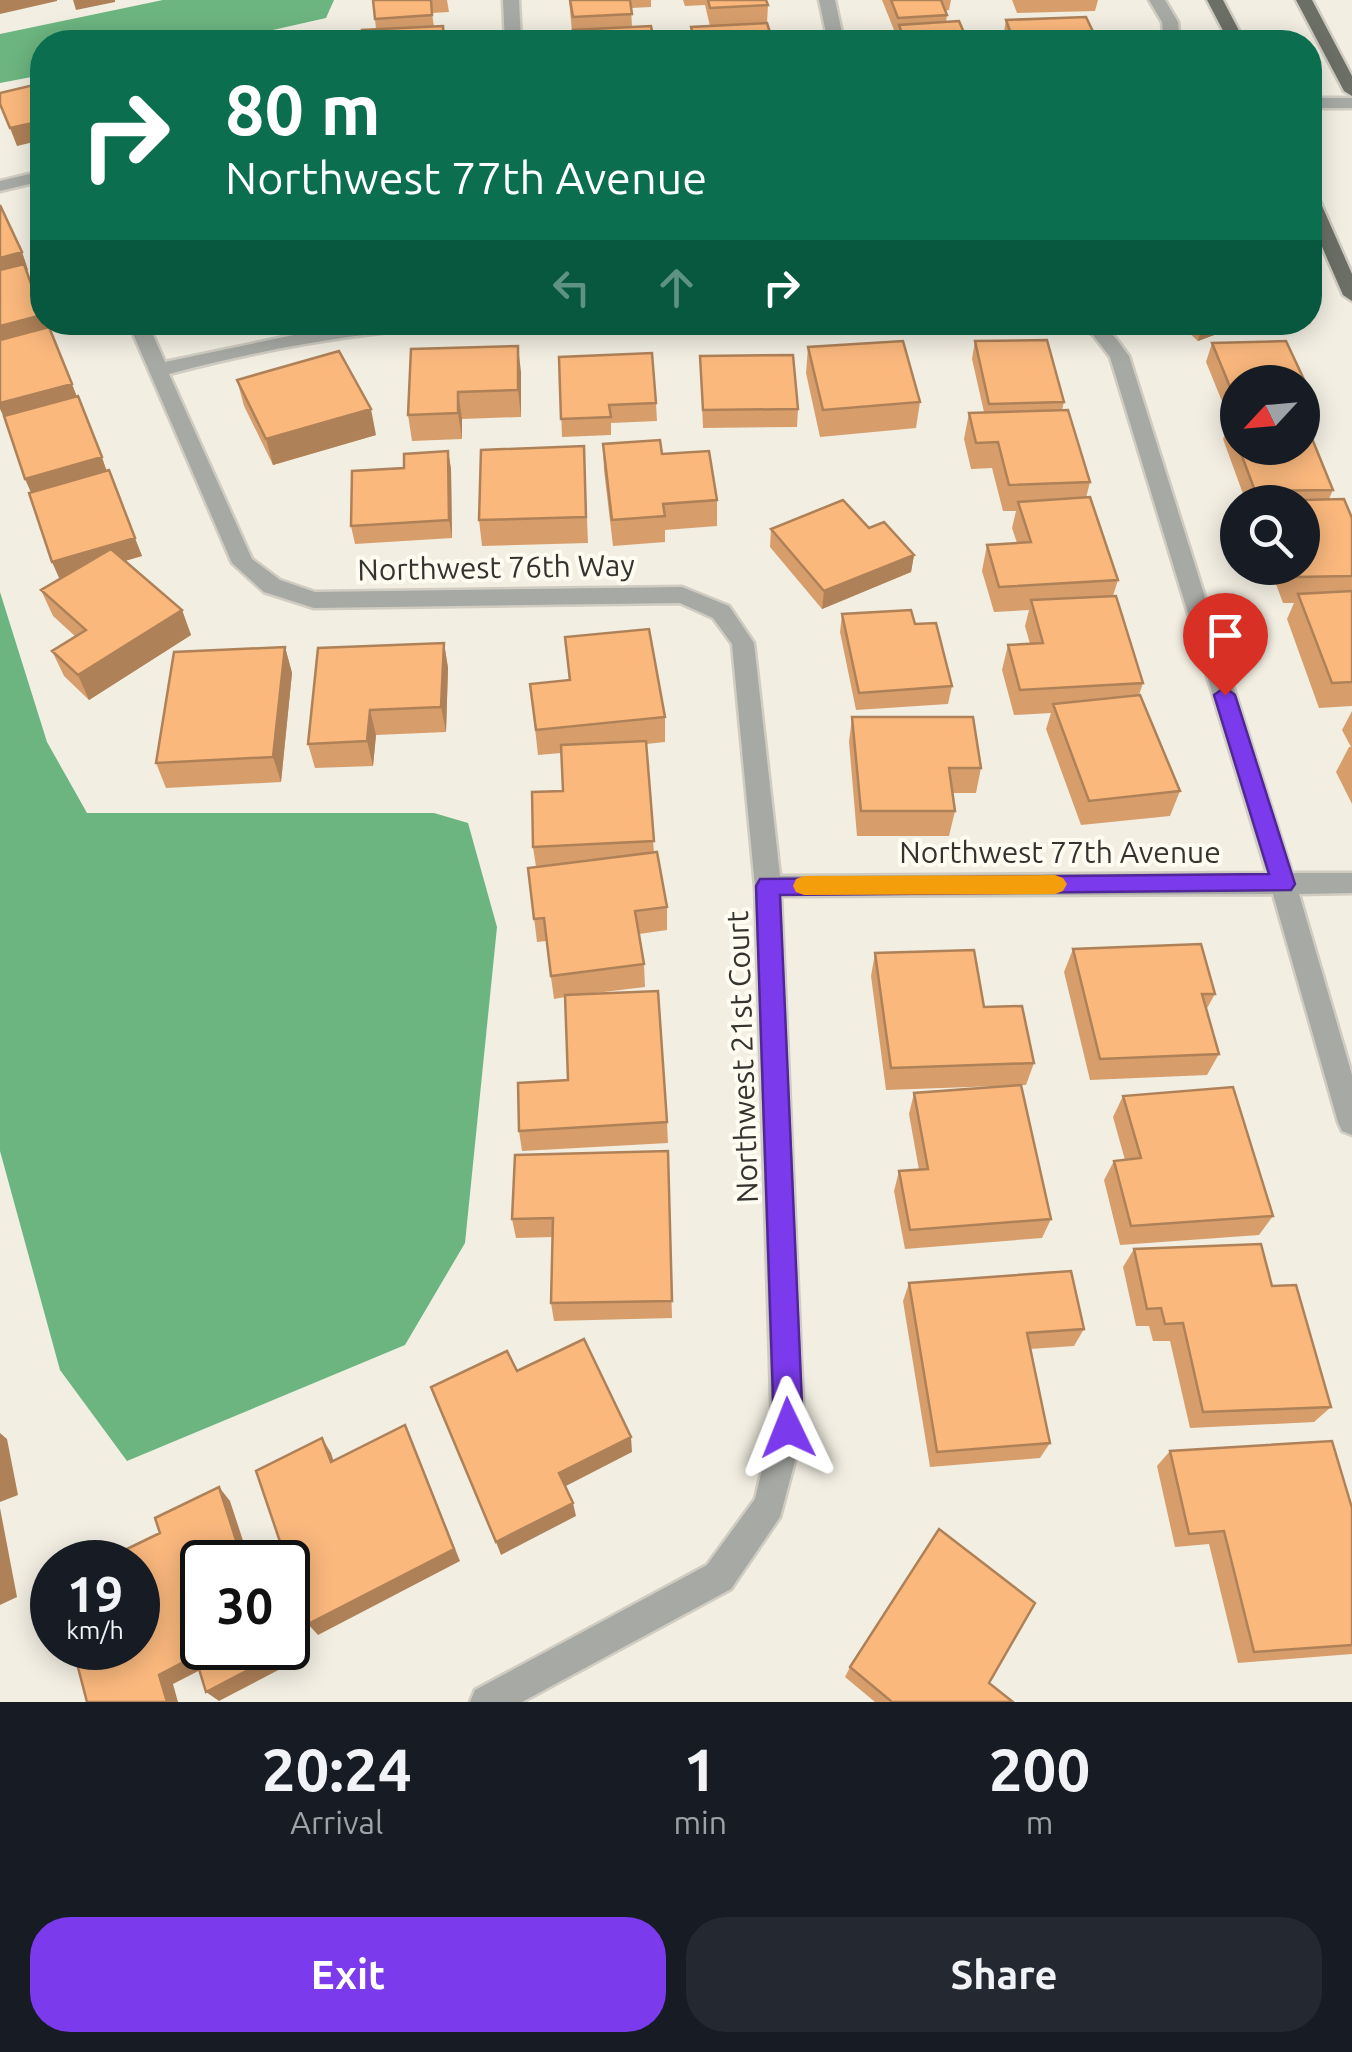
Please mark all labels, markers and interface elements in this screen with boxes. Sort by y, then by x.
icon: right [60,70,190,200]
text: 80 m [225,70,381,148]
text: Northwest 77th Avenue [225,152,707,203]
icon: left [544,260,599,315]
icon: ahead [649,260,704,315]
icon: right [754,260,809,315]
north arrow [1220,365,1320,465]
map controls [1220,365,1320,585]
button: search [1220,485,1320,585]
street label: Northwest 76th Way [357,548,635,586]
pin [1183,593,1268,696]
icon: arrive [1198,608,1253,663]
street label: Northwest 77th Avenue [899,835,1221,869]
street label: Northwest 21st Court [720,910,764,1204]
position arrow [736,1376,840,1480]
speed limit sign: 30 [180,1540,310,1670]
text: 19 [67,1565,123,1621]
text: km/h [66,1616,124,1644]
text: 20:24 [262,1735,412,1802]
text: 1 [683,1735,717,1802]
text: 200 [989,1735,1090,1802]
text: Arrival [290,1804,383,1840]
text: min [673,1804,727,1840]
text: m [1026,1804,1053,1840]
button: Exit [30,1917,666,2032]
button: Share [686,1917,1322,2032]

